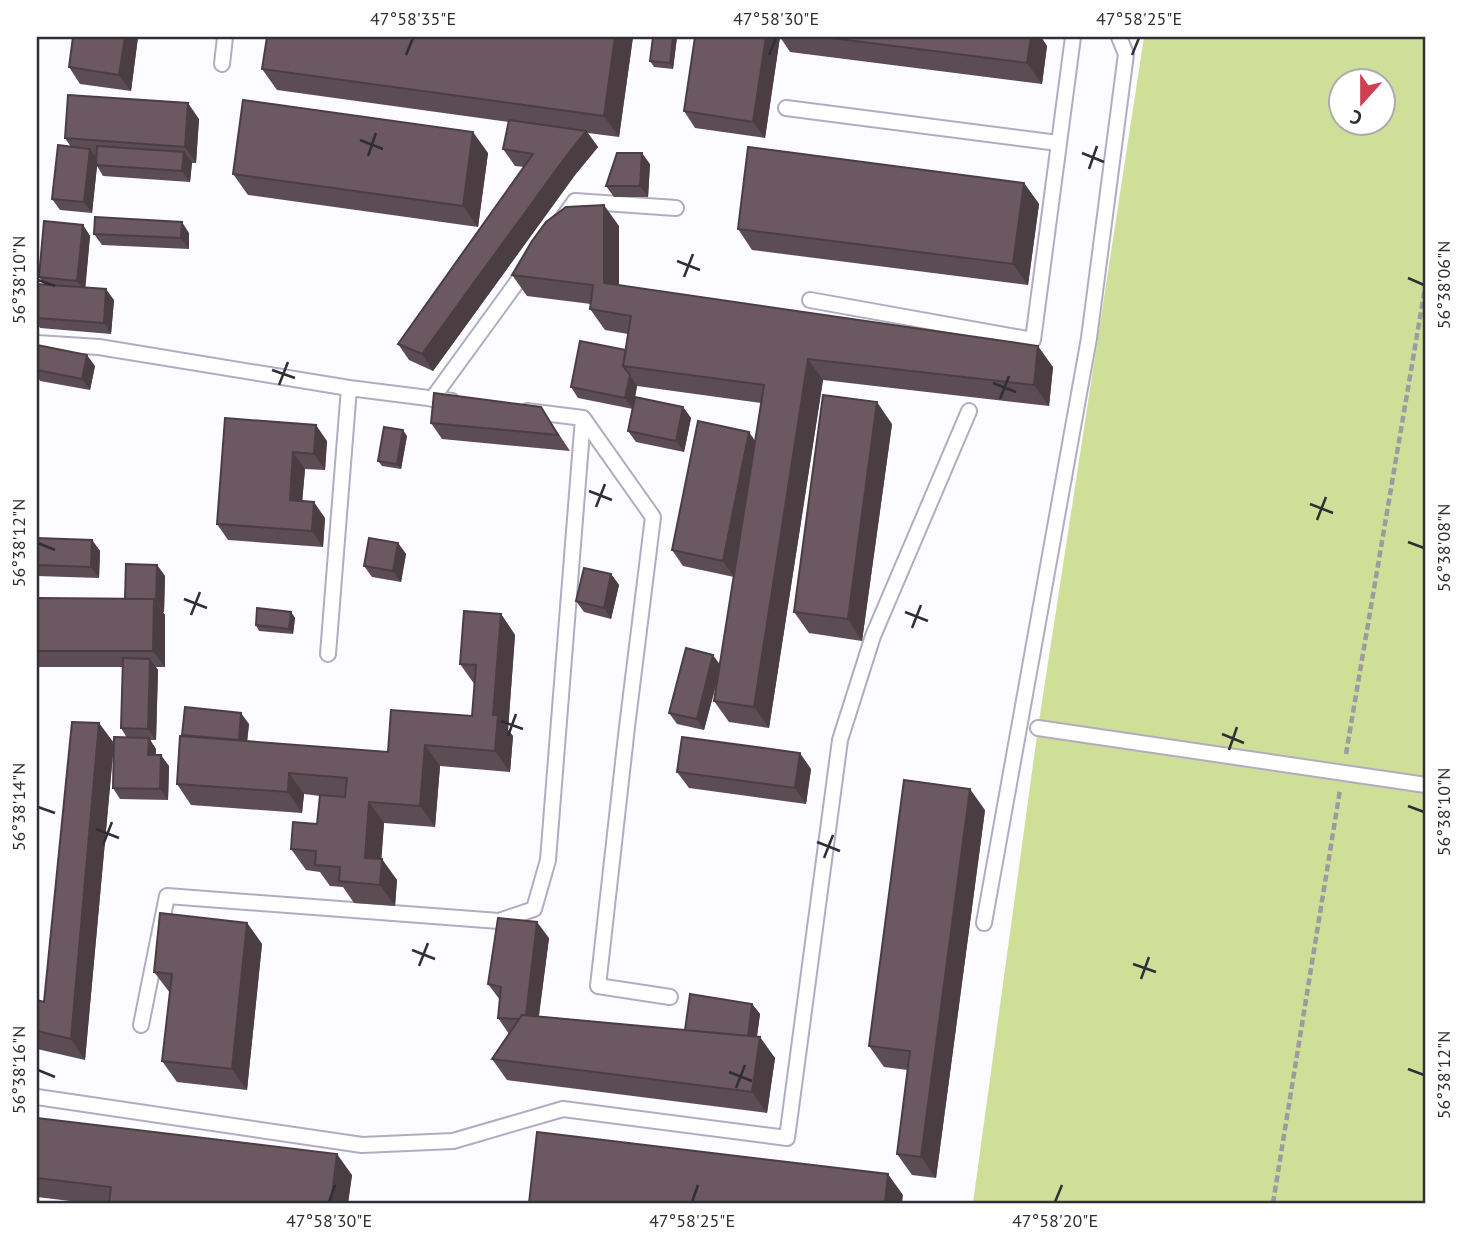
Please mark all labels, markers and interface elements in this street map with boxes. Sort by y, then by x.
text: 47°58'35"E [370,7,456,30]
text: 47°58'30"E [733,7,819,30]
text: 47°58'25"E [1096,7,1182,30]
north arrow [1326,66,1396,136]
text: С [1346,105,1365,131]
text: 56°38'10"N [7,236,30,324]
text: 56°38'06"N [1432,241,1455,329]
text: 56°38'12"N [7,499,30,587]
text: 56°38'08"N [1432,504,1455,592]
text: 56°38'14"N [7,763,30,851]
text: 56°38'10"N [1432,768,1455,856]
text: 56°38'16"N [7,1026,30,1114]
text: 56°38'12"N [1432,1031,1455,1119]
text: 47°58'30"E [286,1209,372,1232]
text: 47°58'25"E [649,1209,735,1232]
text: 47°58'20"E [1012,1209,1098,1232]

